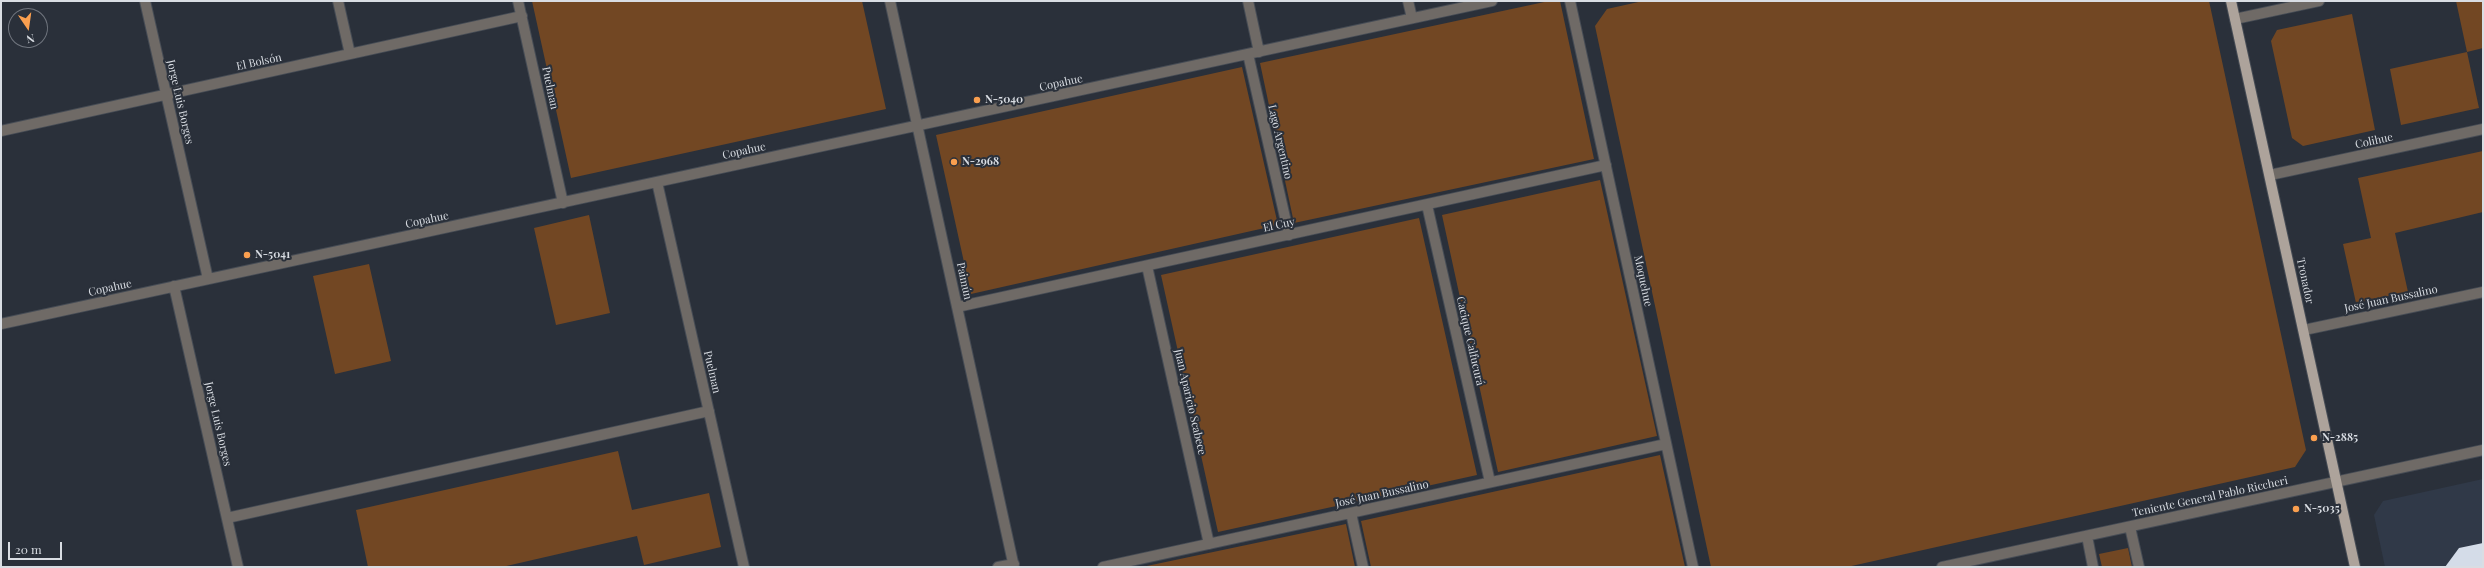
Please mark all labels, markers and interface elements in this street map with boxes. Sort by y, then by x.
north arrow [8,8,48,48]
text: N [25,31,36,47]
street label: El Bolsón [235,51,283,73]
street label: Jorge Luis Borges [164,59,196,145]
street label: Puelman [539,65,561,111]
street label: Copahue [1038,72,1084,94]
place label: N-5040 [985,93,1023,107]
marker: N-5040 [972,95,982,105]
street label: Lago Argentino [1265,104,1295,180]
street label: Colihue [2354,131,2394,151]
street label: Copahue [721,140,767,162]
place label: N-2968 [962,155,999,169]
marker: N-2968 [949,157,959,167]
street label: Copahue [404,209,450,231]
street label: El Cuy [1262,215,1296,235]
place label: N-5041 [255,248,290,262]
marker: N-5041 [242,250,252,260]
street label: Moquehue [1631,254,1655,308]
street label: Tronador [2294,257,2316,305]
street label: Paimún [954,261,974,301]
street label: Copahue [87,277,133,299]
street label: José Juan Bussalino [2343,283,2439,315]
street label: Cacique Calfucurá [1453,295,1487,387]
street label: Juan Aparicio Scabece [1171,348,1209,456]
street label: Puelman [701,349,723,395]
street label: Jorge Luis Borges [202,381,234,467]
place label: N-2885 [2322,431,2358,445]
marker: N-2885 [2309,433,2319,443]
street label: Teniente General Pablo Riccheri [2131,474,2289,520]
street label: José Juan Bussalino [1334,478,1430,510]
place label: N-5035 [2304,502,2340,516]
marker: N-5035 [2291,504,2301,514]
scale bar [10,534,64,560]
text: 20 m [15,541,42,557]

